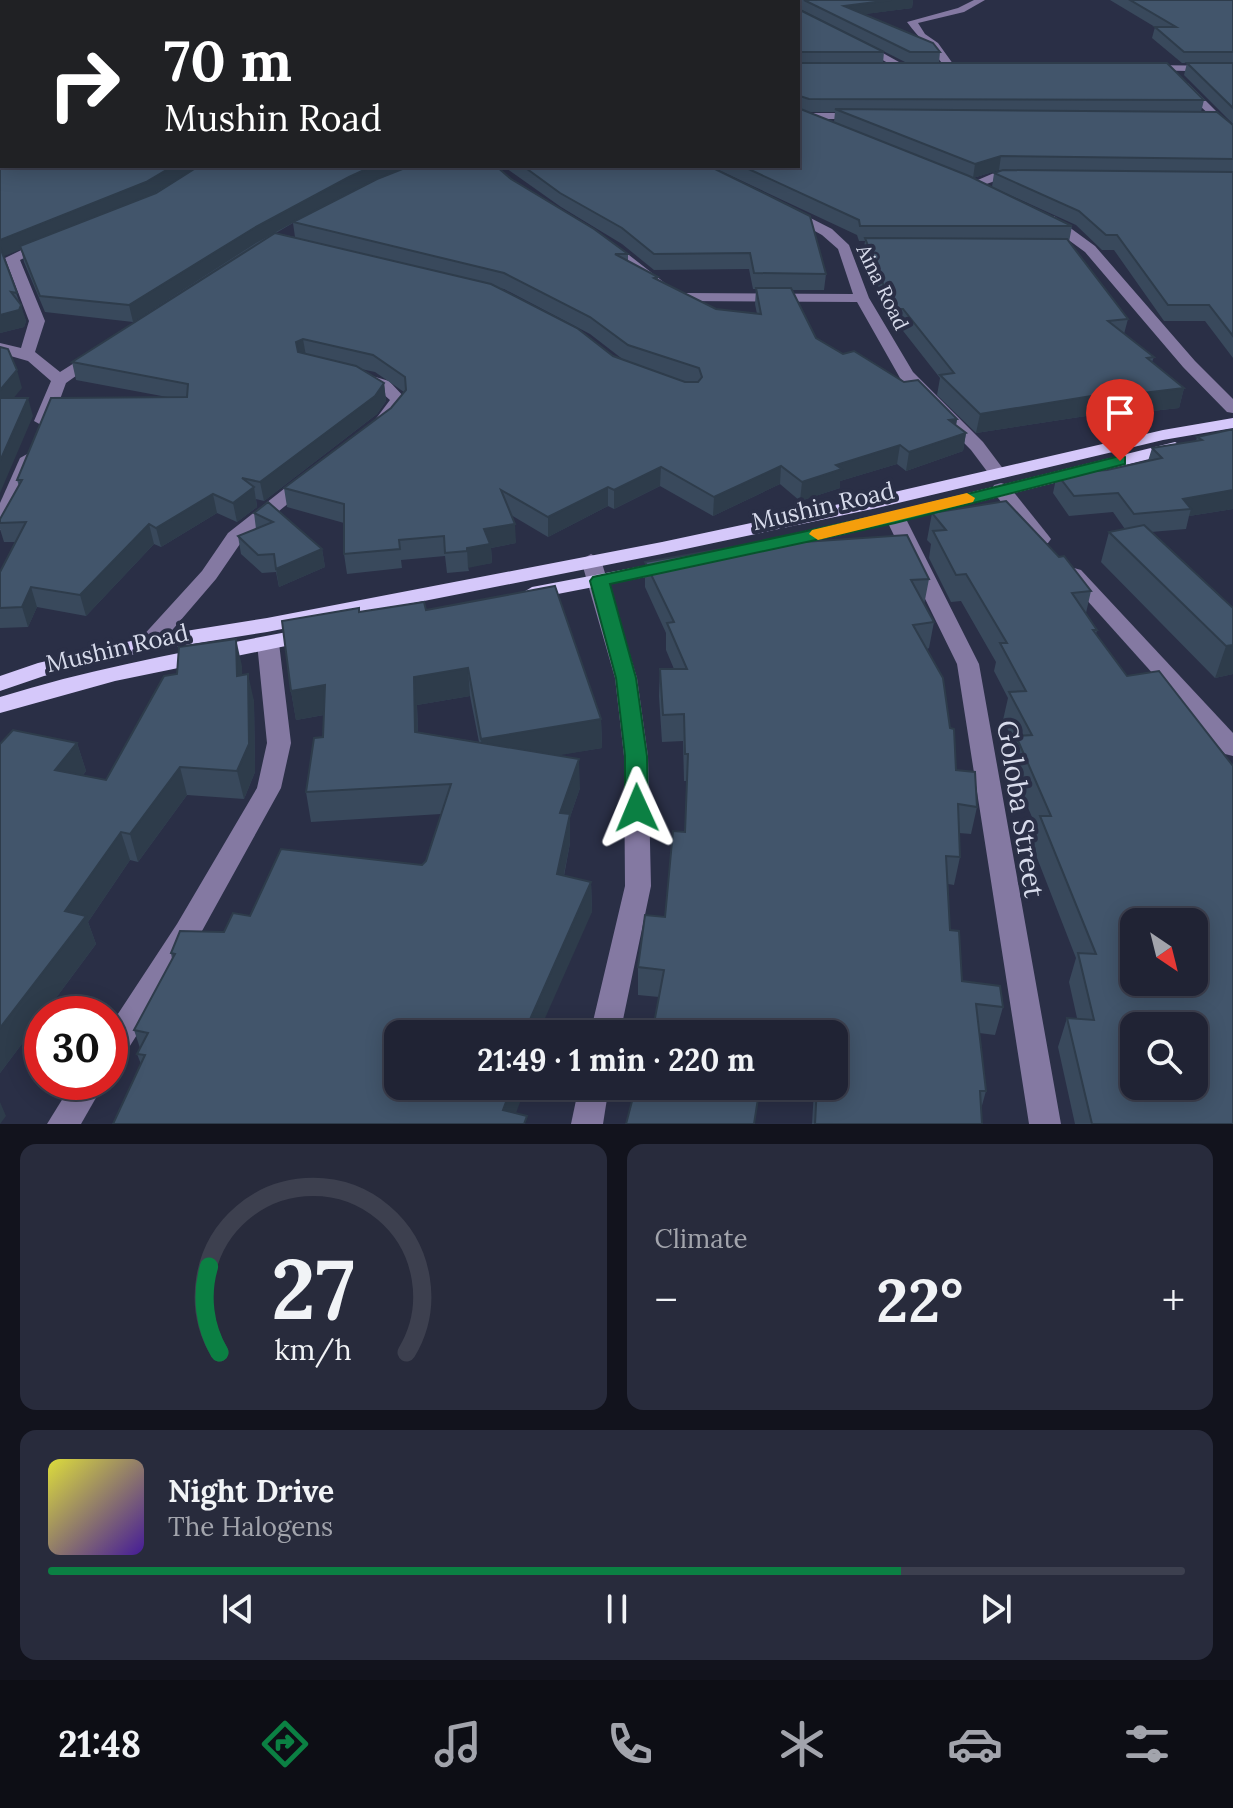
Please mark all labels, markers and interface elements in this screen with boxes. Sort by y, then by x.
text: 70 m [164,25,292,96]
icon: right [32,32,136,136]
text: Mushin Road [164,95,382,141]
street label: Aina Road [851,239,914,334]
pin [1086,379,1154,461]
icon: arrive [1098,391,1142,435]
street label: Mushin Road [749,475,897,537]
street label: Mushin Road [43,617,191,679]
street label: Goloba Street [989,718,1053,900]
position arrow [595,766,679,850]
north arrow [1120,908,1208,996]
map controls [1120,908,1208,1100]
speed limit sign: 30 [24,996,128,1100]
button: search [1120,1012,1208,1100]
text: 21:49 · 1 min · 220 m [477,1041,755,1079]
text: Climate [655,1222,748,1255]
text: 27 [272,1235,355,1342]
text: 22° [876,1262,963,1338]
text: − [655,1272,678,1328]
text: + [1162,1272,1185,1328]
text: km/h [275,1331,352,1368]
text: Night Drive [168,1472,334,1510]
text: The Halogens [168,1510,333,1543]
icon: previous [216,1587,260,1631]
icon: pause [595,1587,639,1631]
icon: next [974,1587,1018,1631]
icon: directions [257,1716,313,1772]
icon: music [430,1716,486,1772]
icon: phone [602,1716,658,1772]
icon: climate [774,1716,830,1772]
icon: car [947,1716,1003,1772]
icon: filters [1119,1716,1175,1772]
text: 21:48 [58,1721,141,1767]

